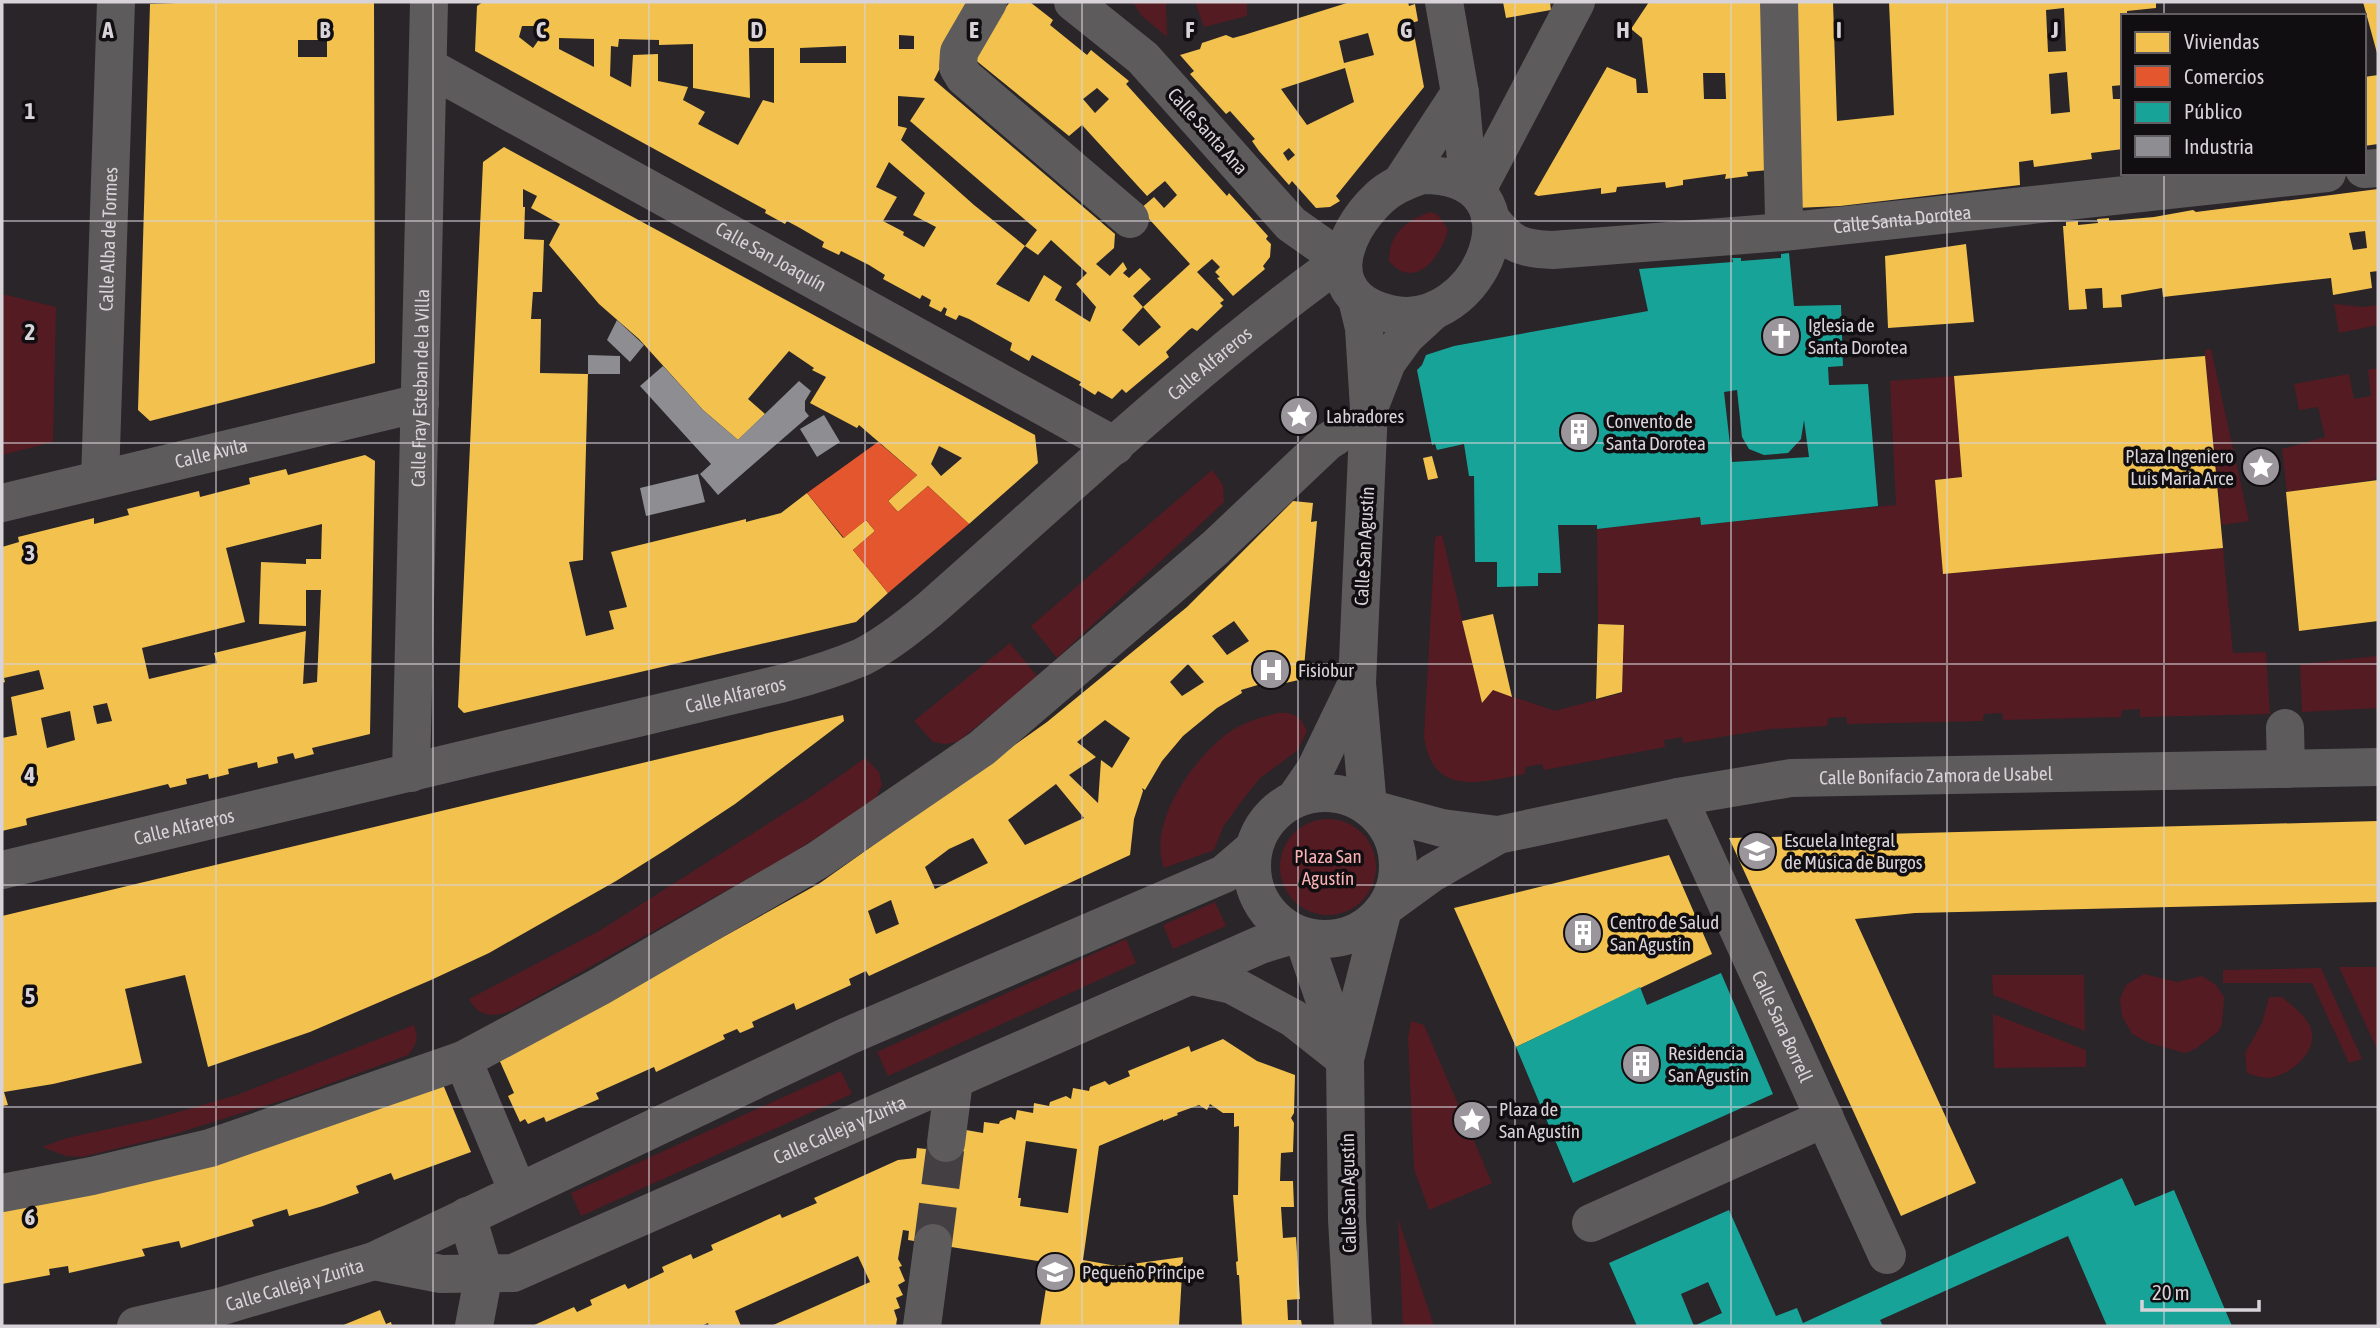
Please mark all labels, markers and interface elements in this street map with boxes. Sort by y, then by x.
legend [2121,14,2366,175]
text: A [101,17,114,43]
text: B [320,17,331,43]
text: C [536,17,547,43]
text: D [751,17,764,43]
text: E [969,17,979,43]
text: F [1185,17,1195,43]
text: G [1400,17,1412,43]
text: H [1616,17,1630,43]
text: I [1836,17,1842,43]
text: J [2050,17,2059,43]
text: Viviendas [2184,29,2259,53]
text: Comercios [2184,64,2264,88]
street label: Calle Santa Ana [1163,83,1253,179]
text: 1 [25,98,36,124]
text: Público [2184,99,2242,123]
text: Industria [2184,134,2254,158]
street label: Calle Alba de Tormes [95,166,121,312]
street label: Calle Santa Dorotea [1832,201,1972,237]
street label: Calle San Joaquín [712,217,830,296]
street label: Calle Fray Esteban de la Villa [407,289,433,487]
place label: Iglesia de Santa Dorotea [1808,314,1908,358]
church icon: Iglesia de Santa Dorotea [1760,315,1802,357]
text: 2 [25,319,35,345]
street label: Calle Alfareros [1163,322,1256,404]
place icon: Labradores [1278,395,1320,437]
place label: Labradores [1326,405,1404,427]
place label: Convento de Santa Dorotea [1606,410,1706,454]
building icon: Convento de Santa Dorotea [1558,411,1600,453]
street label: Calle Ávila [173,434,250,472]
place label: Plaza Ingeniero Luis María Arce [2125,445,2234,489]
place icon: Plaza Ingeniero Luis María Arce [2240,446,2282,488]
street label: Calle San Agustín [1350,486,1378,606]
text: 3 [25,540,35,566]
hospital icon: Fisiobur [1250,649,1292,691]
place label: Fisiobur [1298,659,1354,681]
street label: Calle Alfareros [683,672,788,717]
text: 4 [24,762,36,788]
street label: Calle Bonifacio Zamora de Usabel [1819,762,2053,788]
street label: Calle Alfareros [131,804,237,849]
place label: Escuela Integral de Música de Burgos [1784,829,1923,873]
school or university icon: Escuela Integral de Música de Burgos [1736,830,1778,872]
park label: Plaza San Agustín [1294,845,1362,889]
place label: Centro de Salud San Agustín [1610,911,1719,955]
building icon: Centro de Salud San Agustín [1562,912,1604,954]
street label: Calle Sara Borrell [1748,967,1818,1085]
text: 5 [25,983,36,1009]
place label: Residencia San Agustín [1668,1042,1749,1086]
building icon: Residencia San Agustín [1620,1043,1662,1085]
street label: Calle Calleja y Zurita [770,1091,909,1168]
place label: Plaza de San Agustín [1499,1098,1580,1142]
place icon: Plaza de San Agustín [1451,1099,1493,1141]
street label: Calle San Agustín [1336,1133,1360,1253]
text: 6 [25,1204,36,1230]
school or university icon: Pequeño Príncipe [1034,1251,1076,1293]
street label: Calle Calleja y Zurita [223,1254,366,1315]
place label: Pequeño Príncipe [1082,1261,1205,1283]
scale bar [2142,1268,2259,1312]
text: 20 m [2152,1280,2190,1304]

